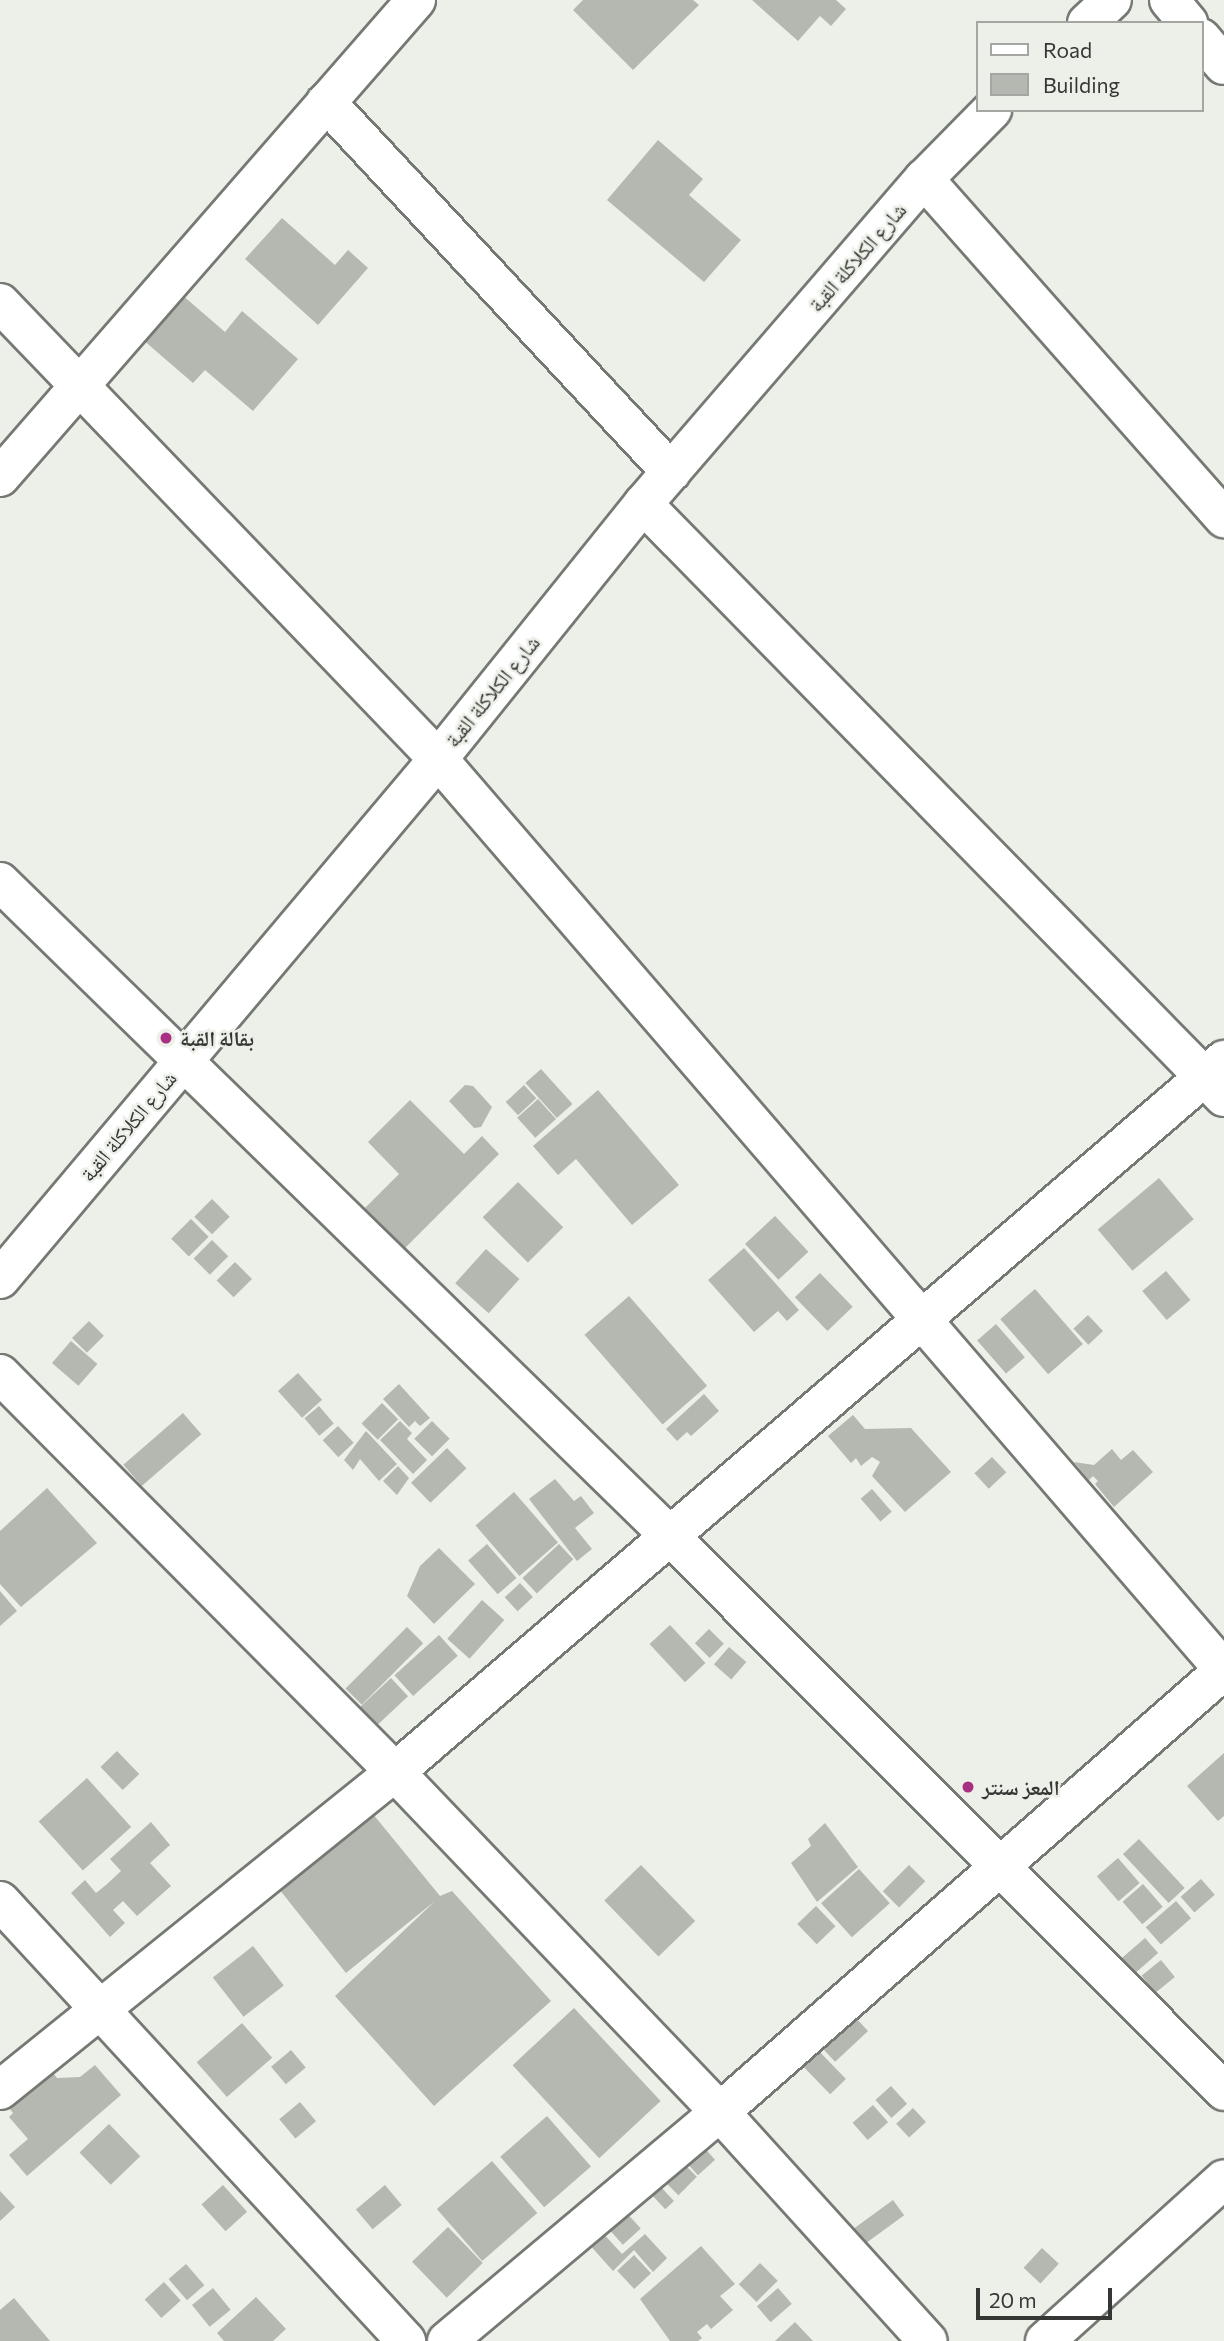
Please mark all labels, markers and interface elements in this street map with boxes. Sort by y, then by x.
legend [976,21,1203,112]
text: Road [1043,37,1092,62]
text: Building [1043,72,1120,97]
street label: شارع الكلاكلة القبة [803,197,911,317]
street label: شارع الكلاكلة القبة [439,630,545,752]
place label: بقالة القبة [180,1025,254,1051]
marker: بقالة القبة [158,1030,174,1046]
street label: شارع الكلاكلة القبة [75,1066,181,1186]
place label: المعز سنتر [982,1774,1060,1800]
marker: المعز سنتر [960,1779,976,1795]
scale bar [979,2274,1116,2318]
text: 20 m [989,2287,1037,2312]

